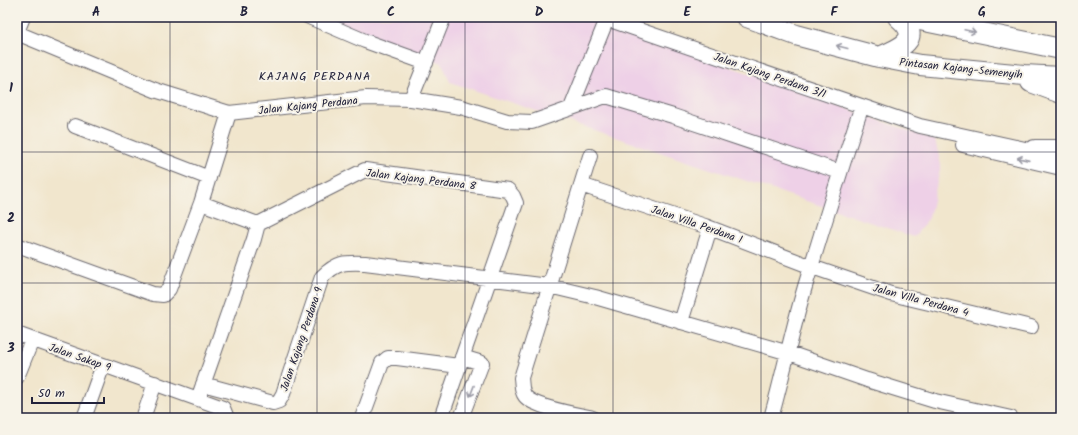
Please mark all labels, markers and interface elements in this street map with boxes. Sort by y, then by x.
text: A [92,2,100,23]
text: B [240,2,248,23]
text: C [387,2,395,23]
text: D [535,2,544,23]
text: E [683,2,691,23]
text: F [830,2,838,23]
text: G [978,2,986,23]
one-way arrow [964,27,977,35]
one-way arrow [835,43,848,50]
street label: Jalan Kajang Perdana 3/1 [711,48,828,104]
street label: Pintasan Kajang-Semenyih [898,54,1023,84]
district label: KAJANG PERDANA [259,67,371,86]
text: 1 [9,78,13,99]
street label: Jalan Kajang Perdana [258,92,359,120]
one-way arrow [1017,155,1030,162]
street label: Jalan Kajang Perdana 8 [365,164,477,196]
street label: Jalan Villa Perdana 1 [648,201,745,249]
text: 2 [7,208,15,229]
street label: Jalan Villa Perdana 4 [871,280,971,322]
street label: Jalan Kajang Perdana 9 [276,284,328,394]
text: 3 [6,338,15,359]
street label: Jalan Sakap 9 [46,339,114,377]
scale bar [32,379,104,405]
text: 50 m [38,384,65,403]
one-way arrow [467,384,475,396]

